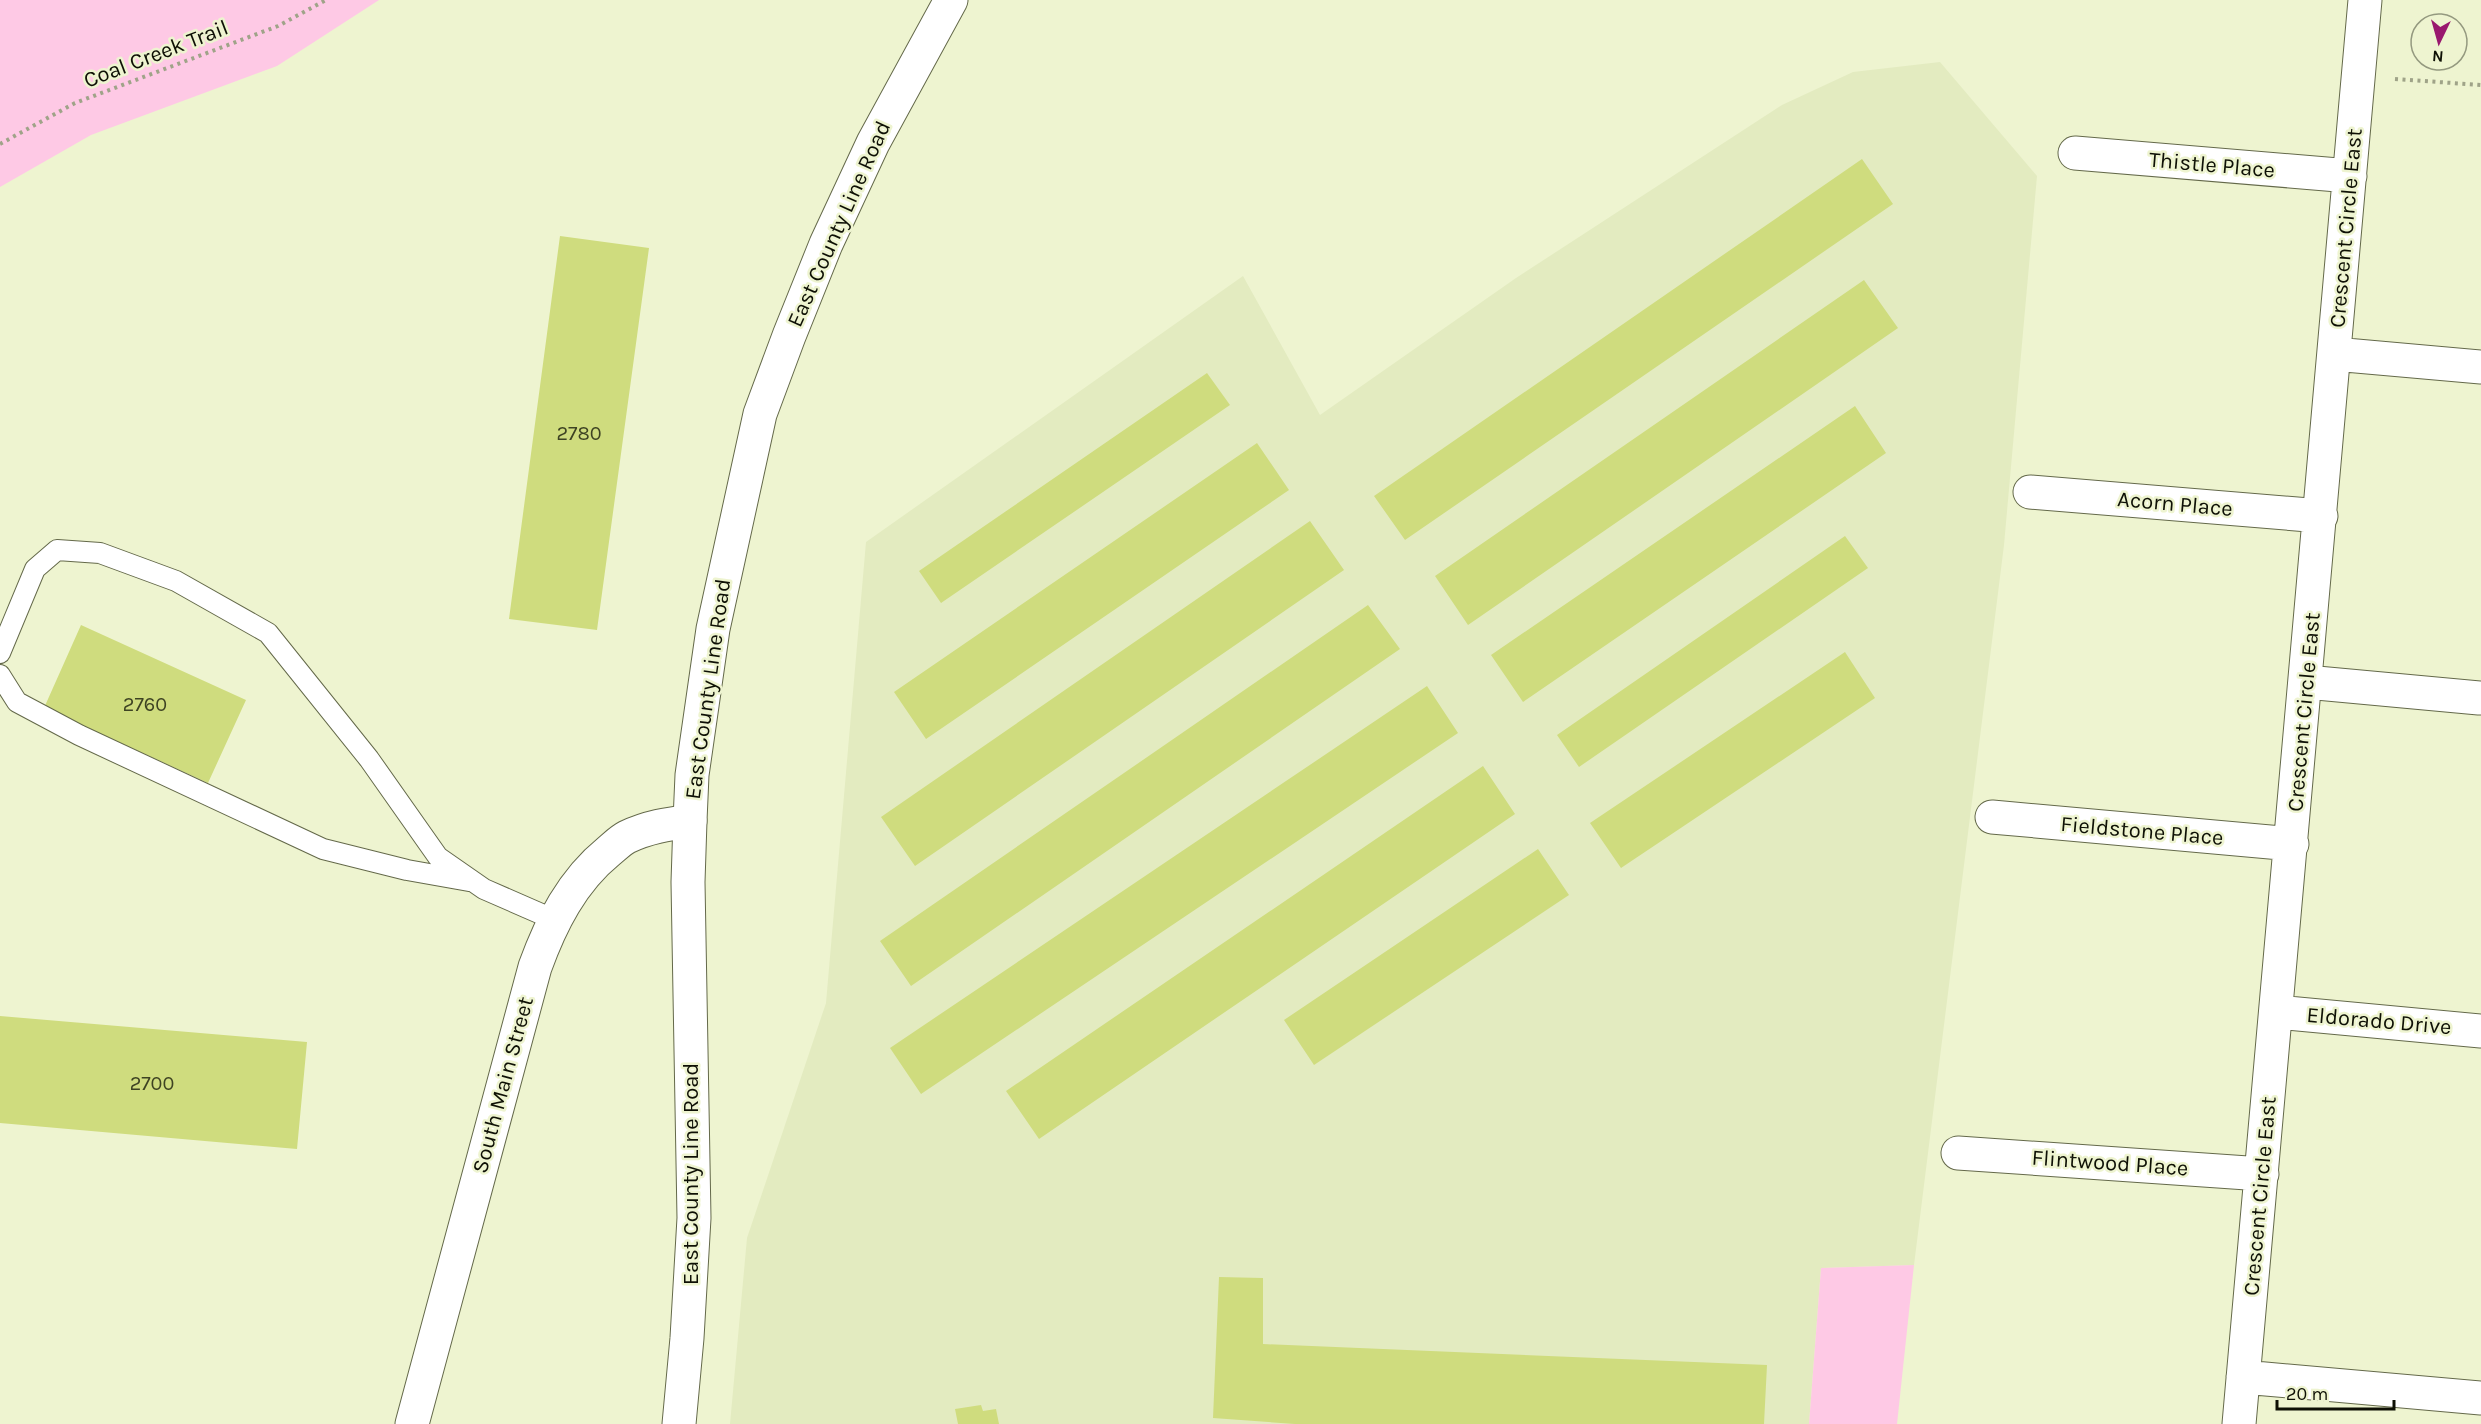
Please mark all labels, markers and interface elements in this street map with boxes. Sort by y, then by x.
north arrow [2409,12,2469,72]
street label: Coal Creek Trail [80,14,232,94]
text: N [2431,46,2444,66]
street label: East County Line Road [782,117,896,331]
street label: Crescent Circle East [2324,127,2368,329]
street label: Thistle Place [2148,147,2276,183]
house number: 2780 [556,422,602,445]
street label: Acorn Place [2116,486,2234,522]
street label: East County Line Road [680,577,736,801]
street label: Crescent Circle East [2282,611,2326,813]
house number: 2760 [123,693,167,716]
street label: Fieldstone Place [2060,811,2224,851]
street label: South Main Street [467,994,539,1176]
street label: Eldorado Drive [2305,1002,2453,1040]
street label: East County Line Road [678,1063,704,1285]
house number: 2700 [130,1072,174,1095]
street label: Crescent Circle East [2238,1095,2282,1297]
street label: Flintwood Place [2031,1145,2189,1181]
scale bar [2277,1373,2394,1411]
text: 20 m [2286,1383,2328,1405]

